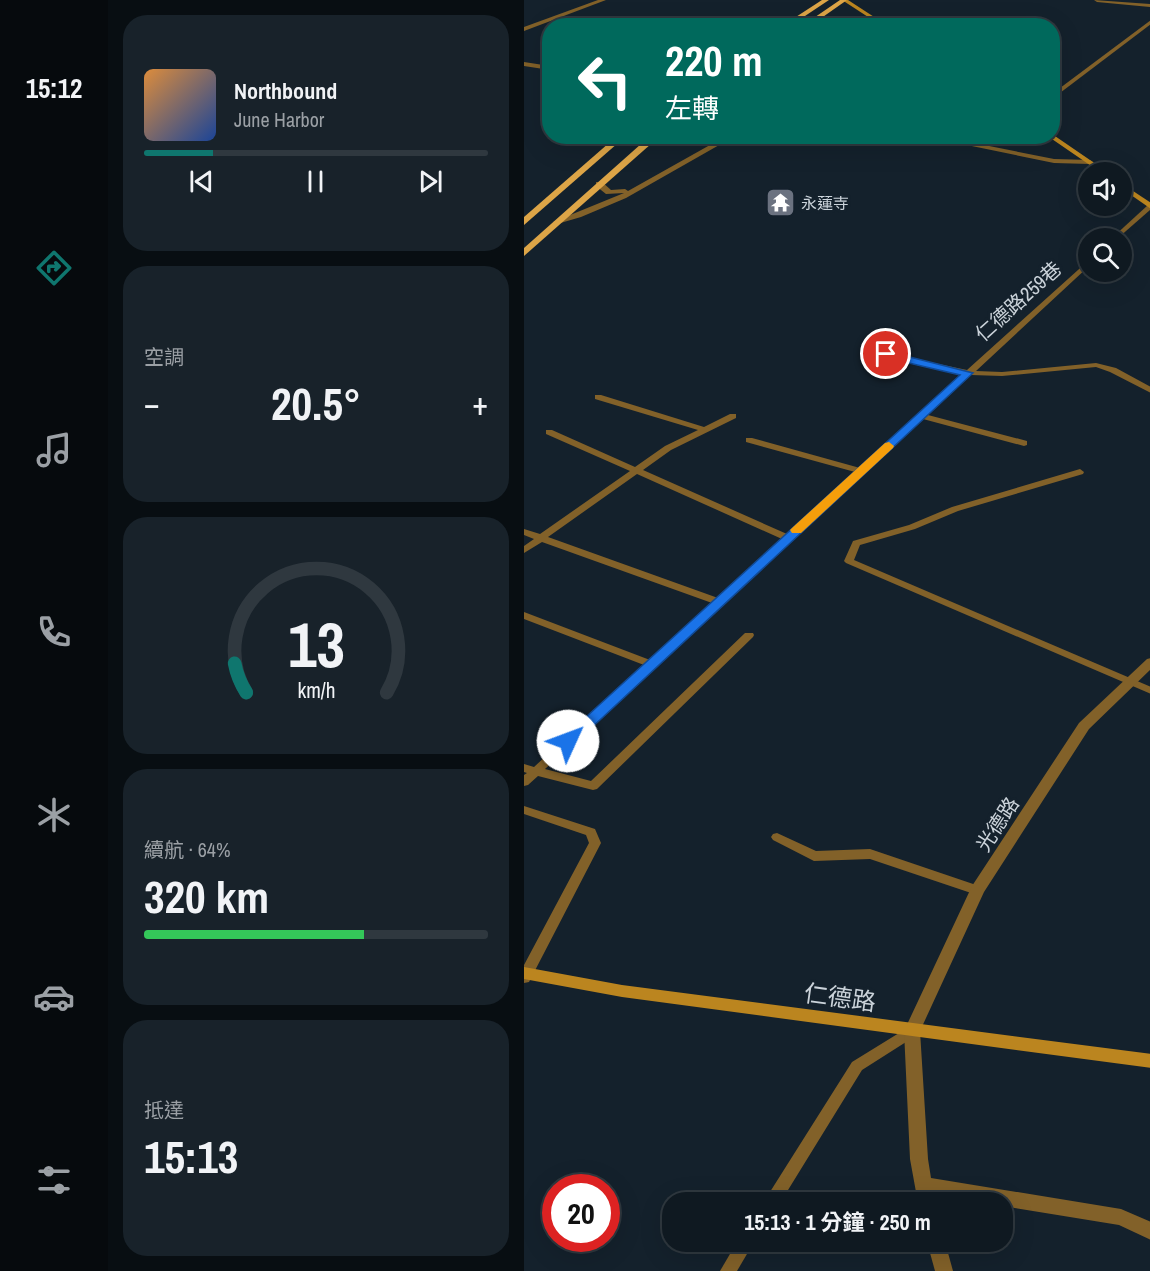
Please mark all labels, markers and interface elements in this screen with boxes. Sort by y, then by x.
text: 220 m [665,33,763,89]
icon: left [566,42,644,120]
text: 15:12 [26,70,82,106]
text: Northbound [234,76,337,106]
text: 左轉 [665,90,719,126]
text: June Harbor [234,106,324,133]
map controls [1078,162,1132,282]
button: sound [1078,162,1132,216]
icon: previous [185,165,218,198]
icon: pause [299,165,332,198]
icon: next [414,165,447,198]
temple icon: 永蓮寺 [764,187,796,219]
place label: 永蓮寺 [801,192,849,214]
button: search [1078,228,1132,282]
icon: directions [33,247,75,289]
street label: 仁德路259巷 [969,255,1067,347]
pin [860,328,911,379]
icon: arrive [869,337,902,370]
text: 空調 [144,343,184,370]
text: 20.5° [271,373,361,434]
text: − [144,381,160,425]
text: + [472,381,488,425]
icon: music [33,429,75,471]
text: 13 [288,602,344,686]
icon: phone [33,611,75,653]
text: km/h [297,676,335,705]
position arrow [536,709,600,773]
street label: 光德路 [969,791,1025,857]
icon: climate [33,794,75,836]
text: 續航 · 64% [144,836,231,863]
text: 320 km [144,866,269,927]
icon: car [33,976,75,1018]
street label: 仁德路 [802,976,878,1018]
text: 抵達 [144,1096,184,1123]
text: 15:13 [144,1126,238,1187]
icon: filters [33,1159,75,1201]
speed limit sign: 20 [542,1174,620,1252]
text: 15:13 · 1 分鐘 · 250 m [744,1207,931,1237]

